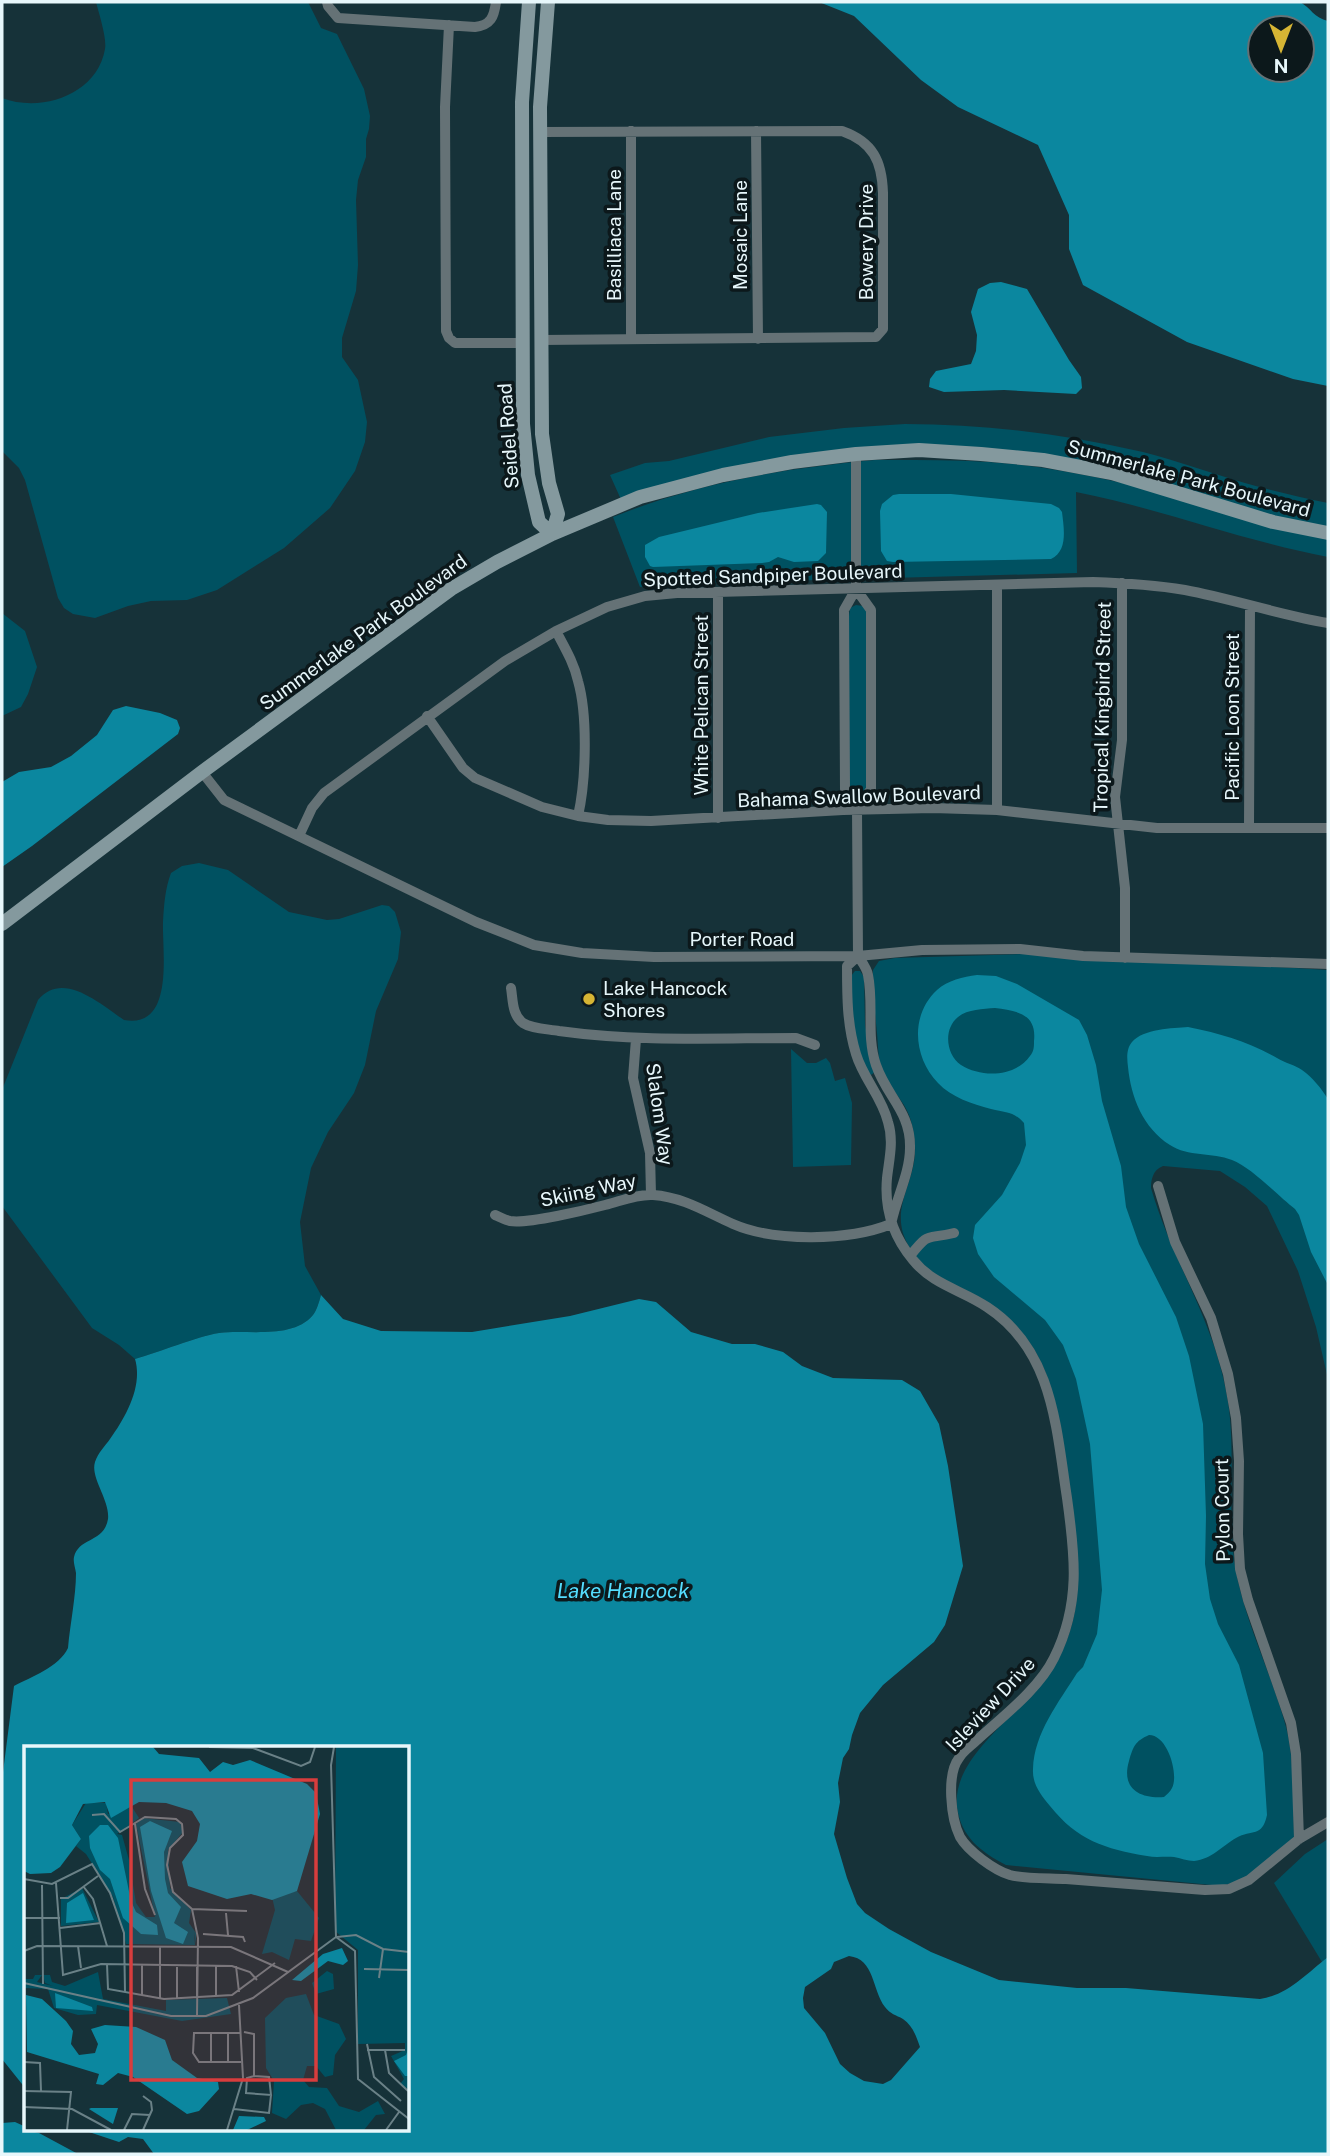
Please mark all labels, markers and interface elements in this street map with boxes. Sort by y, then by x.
north arrow [1246,14,1316,84]
text: N [1274,55,1288,77]
street label: Basilliaca Lane [603,169,625,301]
street label: Mosaic Lane [729,180,751,290]
street label: Bowery Drive [855,184,877,300]
street label: Seidel Road [493,383,523,489]
street label: Summerlake Park Boulevard [1065,435,1313,521]
street label: Summerlake Park Boulevard [255,549,471,715]
street label: Spotted Sandpiper Boulevard [643,559,903,591]
street label: Tropical Kingbird Street [1089,601,1115,813]
street label: White Pelican Street [690,614,712,796]
street label: Pacific Loon Street [1221,633,1243,801]
street label: Bahama Swallow Boulevard [737,781,981,811]
street label: Porter Road [690,928,794,950]
place label: Lake Hancock Shores [603,977,728,1021]
marker: Lake Hancock Shores [581,991,597,1007]
street label: Slalom Way [642,1061,678,1167]
street label: Skiing Way [538,1169,638,1211]
street label: Pylon Court [1210,1458,1234,1562]
water label: Lake Hancock [557,1578,690,1603]
street label: Isleview Drive [941,1652,1039,1756]
inset map [24,1746,410,2132]

